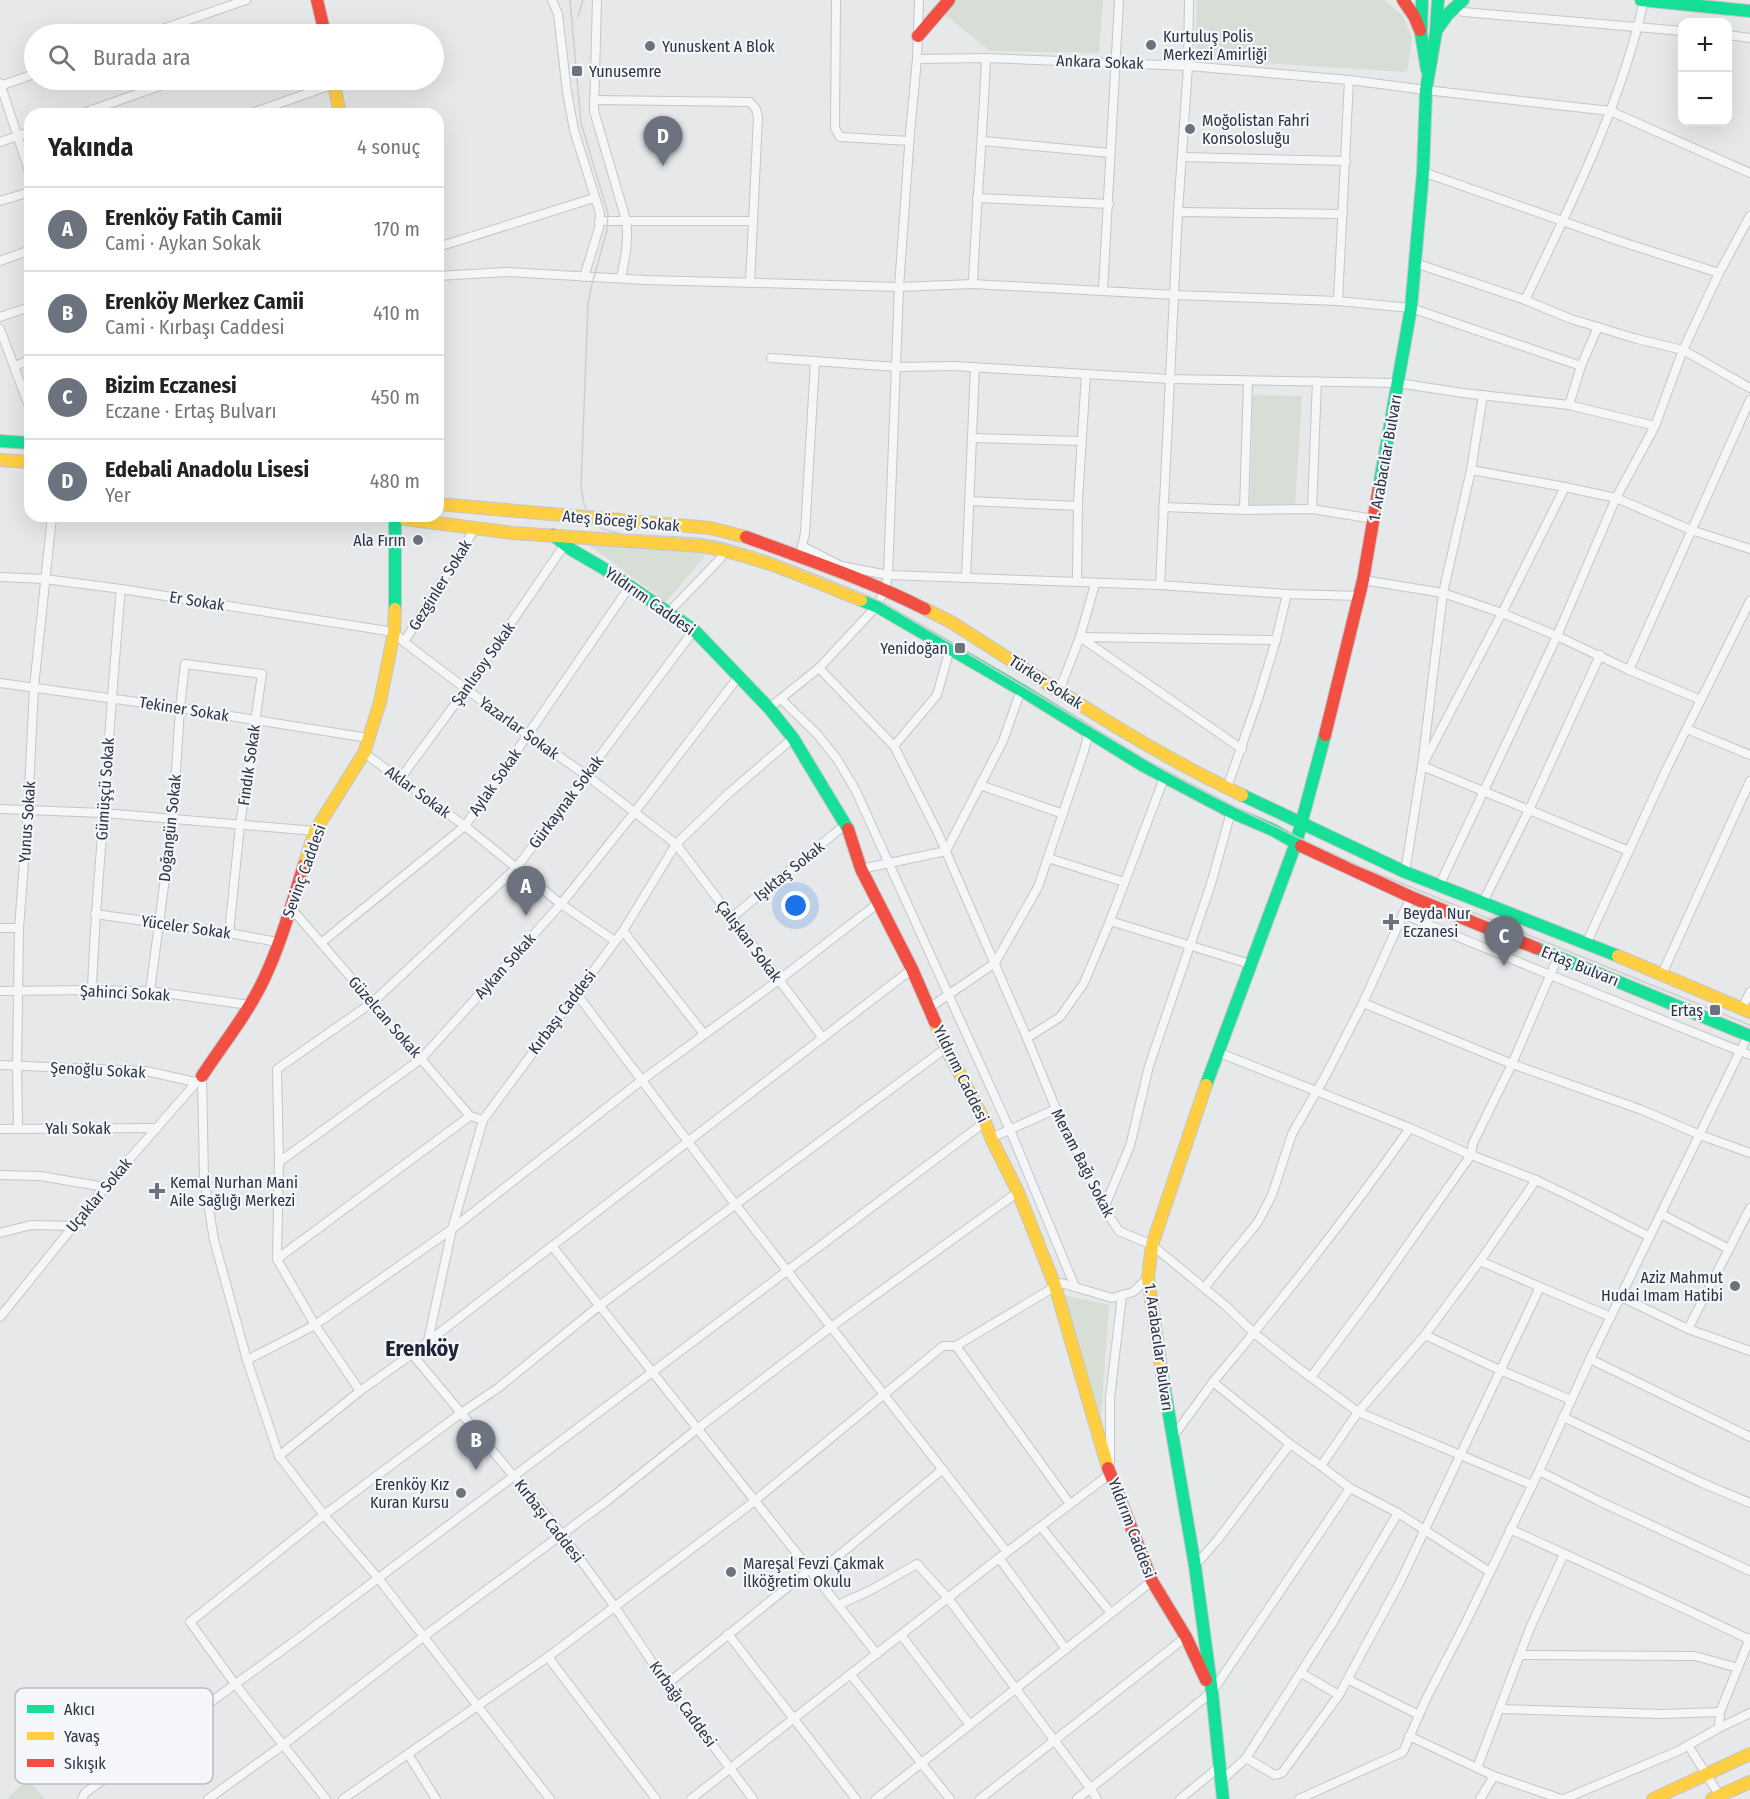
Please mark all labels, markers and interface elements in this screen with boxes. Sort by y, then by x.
map controls [1678,18,1732,126]
button: + [1678,18,1732,72]
search box [24,24,444,90]
place label: Kurtuluş Polis Merkezi Amirliği [1163,27,1267,64]
place label: Yunuskent A Blok [662,37,775,56]
marker: Kurtuluş Polis Merkezi Amirliği [1144,38,1158,52]
marker: Yunuskent A Blok [643,39,657,53]
icon: search [45,41,78,74]
text: Burada ara [93,44,191,71]
street label: Ankara Sokak [1056,51,1145,73]
place label: Yunusemre [589,62,662,81]
marker: Yunusemre [570,64,584,78]
button: − [1678,72,1732,126]
place label: Moğolistan Fahri Konsolosluğu [1202,111,1310,148]
pin: D [644,116,682,166]
marker: Moğolistan Fahri Konsolosluğu [1183,122,1197,136]
text: Yakında [48,132,133,163]
text: 4 sonuç [357,135,420,159]
text: Erenköy Fatih Camii [105,204,282,231]
text: A [62,217,73,241]
text: 170 m [374,217,420,241]
text: Cami · Aykan Sokak [105,231,261,255]
text: Erenköy Merkez Camii [105,288,304,315]
text: B [62,301,73,325]
text: 410 m [373,301,420,325]
text: Cami · Kırbaşı Caddesi [105,315,284,339]
text: Bizim Eczanesi [105,372,237,399]
text: C [62,385,73,409]
text: 450 m [371,385,420,409]
street label: 1. Arabacılar Bulvarı [1364,393,1406,523]
text: Eczane · Ertaş Bulvarı [105,399,276,423]
text: Edebali Anadolu Lisesi [105,456,309,483]
text: D [62,469,73,493]
text: 480 m [370,469,420,493]
text: Yer [105,483,131,507]
street label: Ateş Böceği Sokak [562,506,681,536]
place label: Ala Fırın [353,531,406,550]
marker: Ala Fırın [411,533,425,547]
street label: Gezginler Sokak [405,536,476,634]
street label: Yıldırım Caddesi [601,563,699,639]
street label: Er Sokak [168,587,226,615]
street label: Şanlısoy Sokak [447,618,519,709]
place label: Yenidoğan [880,639,948,658]
marker: Yenidoğan [953,641,967,655]
street label: Türker Sokak [1006,651,1087,713]
street label: Tekiner Sokak [138,693,231,726]
street label: Yazarlar Sokak [475,693,563,764]
street label: Fındık Sokak [234,723,264,807]
street label: Gümüşçü Sokak [92,737,118,841]
street label: Aylak Sokak [465,744,525,819]
street label: Gürkaynak Sokak [525,751,607,852]
street label: Aklar Sokak [382,762,455,822]
street label: Doğangün Sokak [155,773,185,883]
street label: Yunus Sokak [15,780,39,863]
street label: Sevinç Caddesi [278,822,330,920]
street label: Işıktaş Sokak [750,837,828,905]
pin: A [506,866,546,916]
your location [781,891,810,920]
street label: Çalışkan Sokak [711,897,786,986]
place label: Beyda Nur Eczanesi [1403,904,1471,941]
street label: Yüceler Sokak [140,911,233,943]
marker: Beyda Nur Eczanesi [1384,915,1398,929]
pin: C [1484,916,1524,966]
street label: Aykan Sokak [471,929,540,1003]
street label: Ertaş Bulvarı [1538,942,1622,990]
street label: Kırbaşı Caddesi [524,966,600,1058]
street label: Güzelcan Sokak [345,973,426,1062]
street label: Şahinci Sokak [79,981,171,1005]
place label: Ertaş [1670,1001,1703,1020]
marker: Ertaş [1708,1003,1722,1017]
street label: Yıldırım Caddesi [929,1022,993,1126]
street label: Şenoğlu Sokak [50,1058,147,1082]
street label: Meram Bağı Sokak [1048,1106,1119,1221]
street label: Yalı Sokak [45,1119,111,1138]
street label: Uçaklar Sokak [62,1153,136,1236]
place label: Kemal Nurhan Mani Aile Sağlığı Merkezi [170,1173,298,1210]
marker: Kemal Nurhan Mani Aile Sağlığı Merkezi [148,1182,166,1200]
place label: Aziz Mahmut Hudai Imam Hatibi [1601,1268,1724,1305]
marker: Aziz Mahmut Hudai Imam Hatibi [1728,1279,1742,1293]
street label: 1. Arabacılar Bulvarı [1141,1282,1177,1412]
district label: Erenköy [385,1335,459,1362]
pin: B [456,1420,496,1470]
place label: Erenköy Kız Kuran Kursu [370,1475,449,1512]
street label: Yıldırım Caddesi [1104,1475,1160,1581]
street label: Kırbaşı Caddesi [511,1476,587,1566]
marker: Erenköy Kız Kuran Kursu [454,1486,468,1500]
place label: Mareşal Fevzi Çakmak İlköğretim Okulu [743,1554,885,1591]
marker: Mareşal Fevzi Çakmak İlköğretim Okulu [724,1565,738,1579]
street label: Kırbağı Caddesi [646,1657,720,1751]
legend [15,1688,213,1784]
text: Akıcı [64,1700,95,1719]
text: Yavaş [64,1727,100,1746]
text: Sıkışık [64,1754,106,1773]

